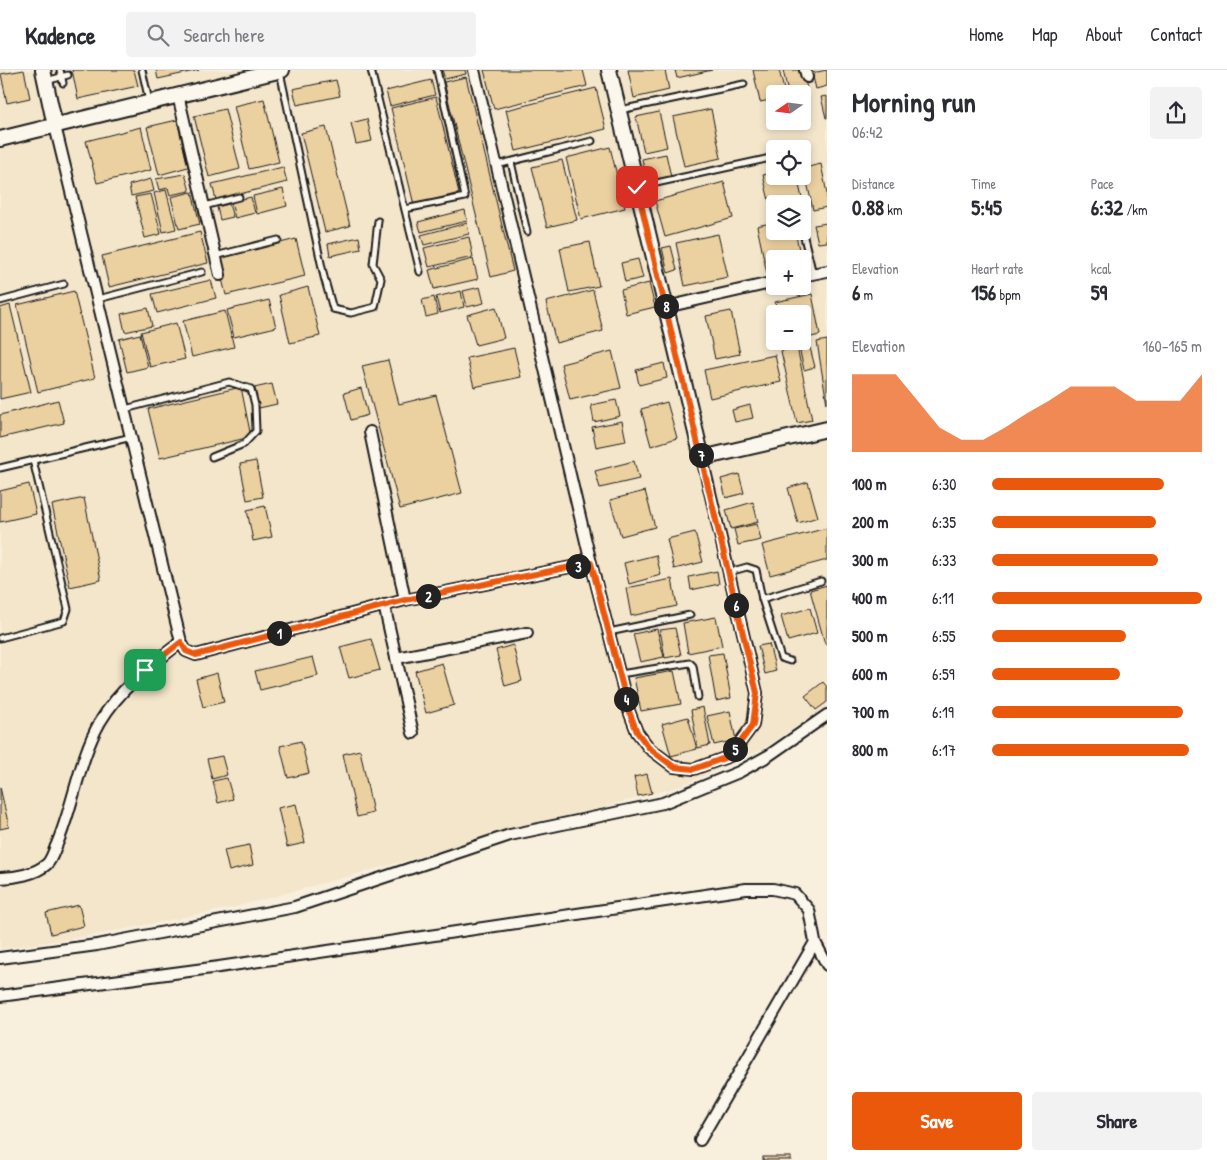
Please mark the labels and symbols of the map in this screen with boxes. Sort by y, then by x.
north arrow [766,85,811,130]
pin [616,166,658,208]
pin: 8 [654,294,678,318]
pin: 7 [688,442,714,468]
pin: 3 [566,554,590,578]
pin: 2 [416,584,440,608]
pin: 6 [724,592,748,618]
pin: 1 [266,620,292,646]
pin [124,649,166,691]
pin: 4 [614,686,638,712]
pin: 5 [722,736,748,762]

